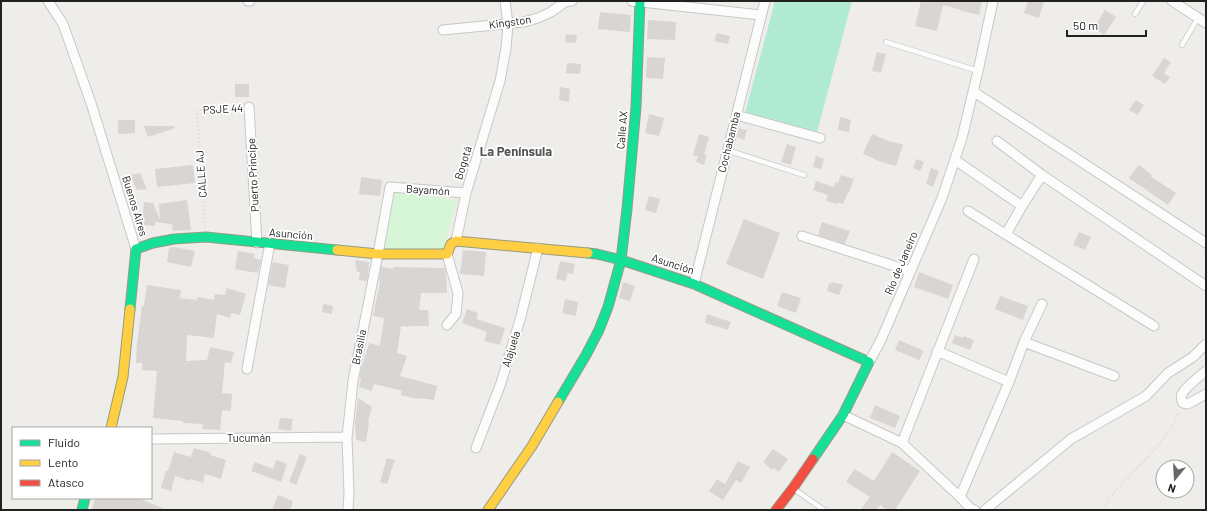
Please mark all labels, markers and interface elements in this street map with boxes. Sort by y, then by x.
street label: Kingston [488,12,532,31]
scale bar [1067,12,1146,38]
text: 50 m [1073,18,1098,32]
street label: PSJE 44 [202,101,243,116]
street label: Calle AX [613,110,630,150]
street label: Cochabamba [715,110,742,174]
street label: Puerto Principe [244,138,261,212]
district label: La Península [480,143,552,159]
street label: Bogotá [451,145,474,181]
street label: CALLE AJ [192,150,209,198]
street label: Buenos Aires [120,174,151,238]
street label: Bayamón [406,181,450,198]
street label: Asunción [269,225,314,242]
street label: Río de Janeiro [881,229,920,297]
street label: Asunción [650,251,696,277]
street label: Brasilia [349,328,368,366]
street label: Alajuela [499,329,522,369]
legend [12,427,152,499]
street label: Tucumán [227,431,271,444]
text: Fluido [48,435,80,449]
text: Lento [48,455,78,469]
north arrow [1155,459,1195,499]
text: Atasco [48,475,84,489]
text: N [1166,482,1177,496]

